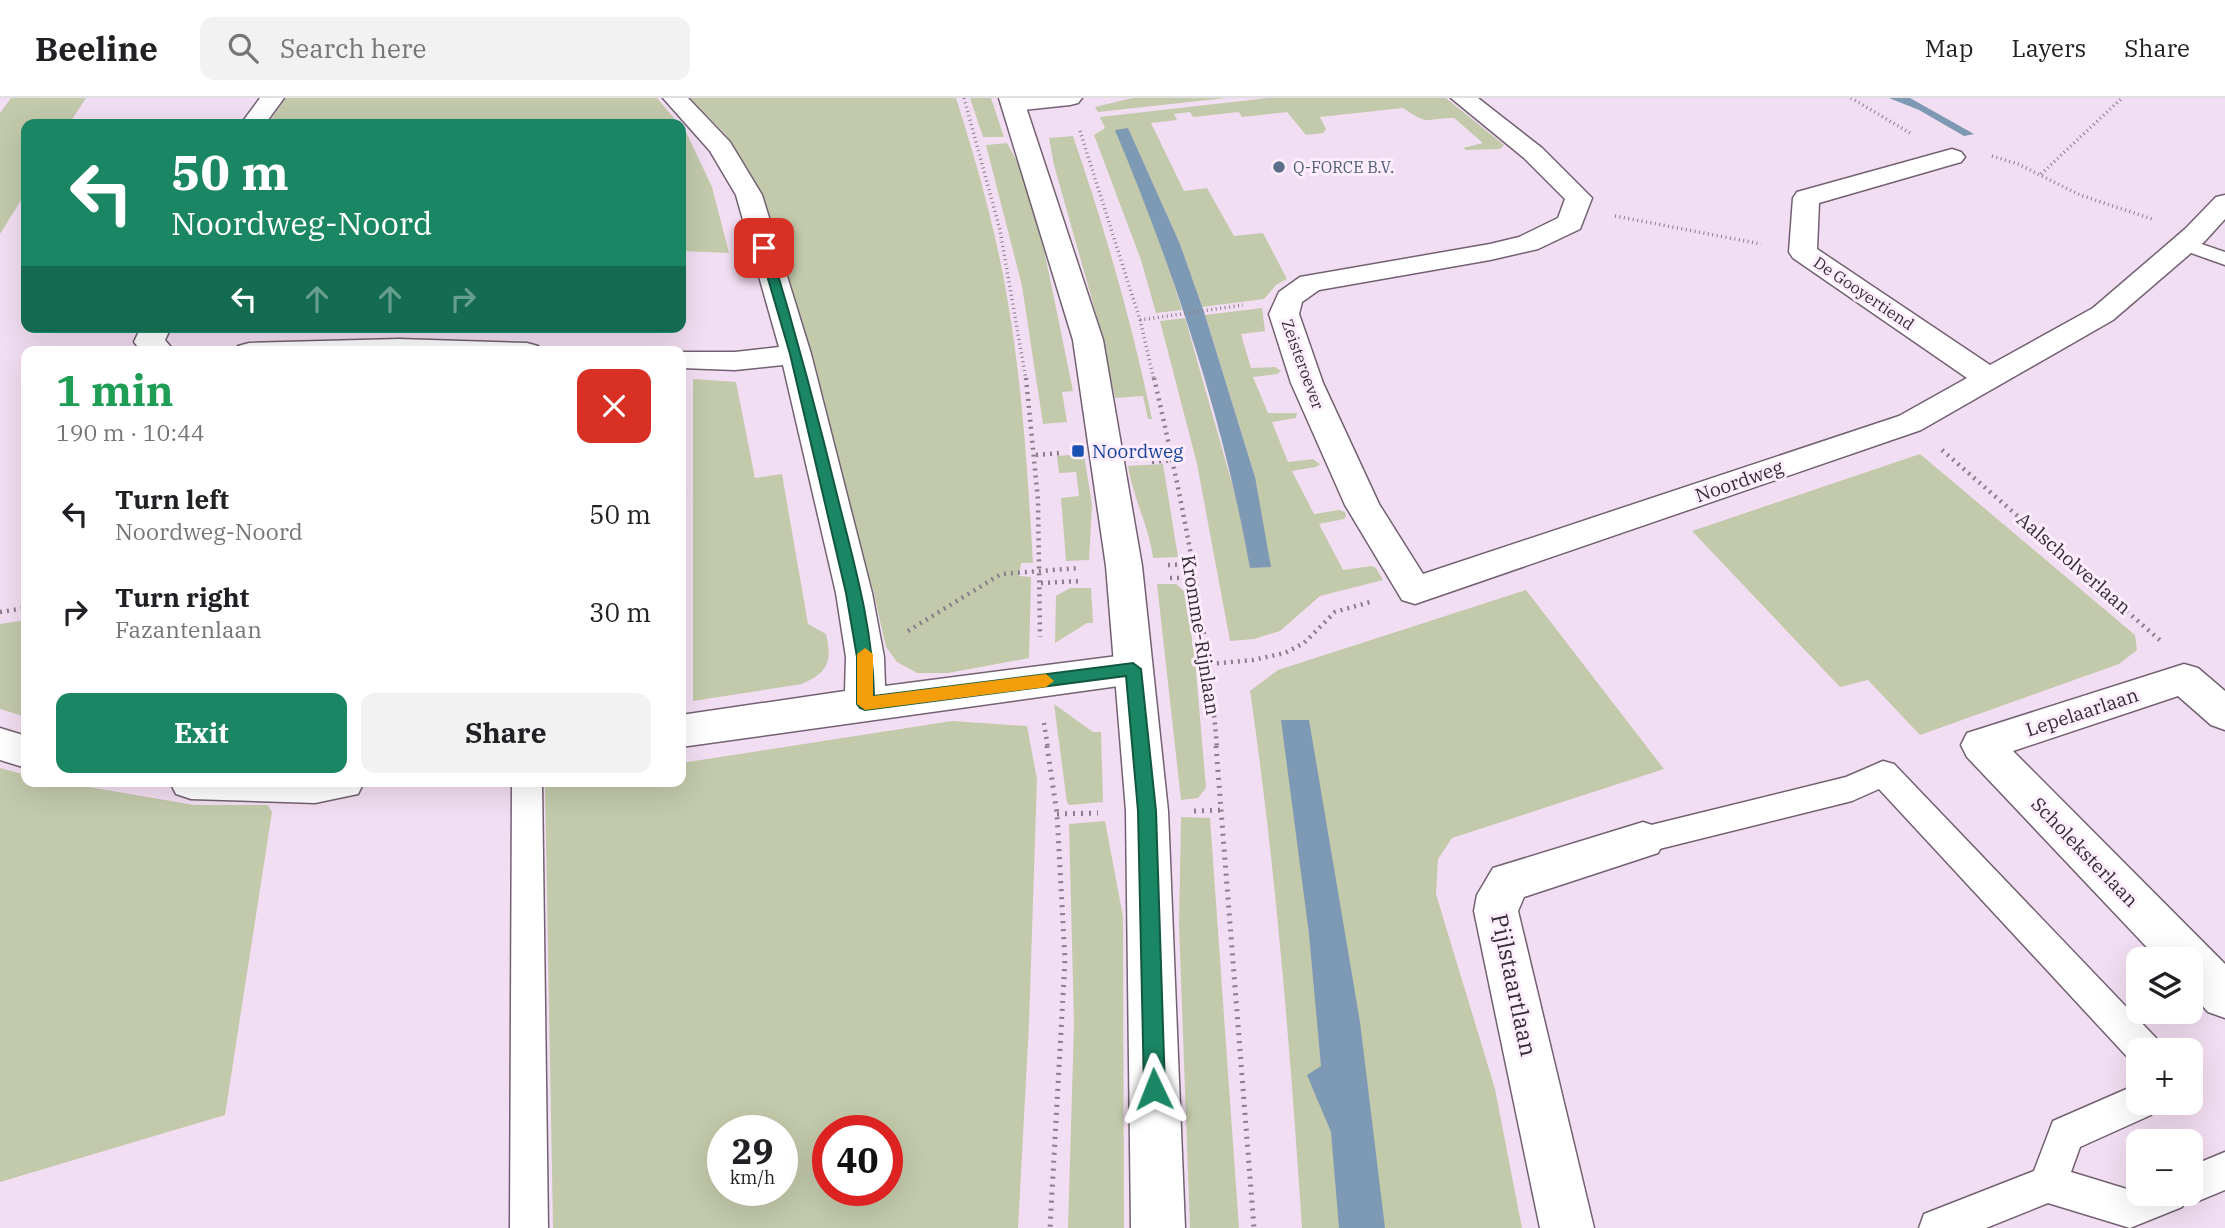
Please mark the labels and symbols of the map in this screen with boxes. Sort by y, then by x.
place label: Q-FORCE B.V. [1293,157,1394,177]
marker: Q-FORCE B.V. [1271,159,1287,175]
pin [734,218,794,278]
street label: De Gooyertiend [1810,252,1918,334]
street label: Zeisteroever [1277,316,1329,412]
place label: Noordweg [1092,439,1184,463]
marker: Noordweg [1070,443,1086,459]
street label: Noordweg [1692,455,1787,507]
street label: Aalscholverlaan [2012,507,2136,619]
street label: Kromme-Rijnlaan [1177,553,1225,717]
street label: Lepelaarlaan [2023,683,2141,741]
street label: Scholeksterlaan [2026,792,2144,912]
street label: Pijlstaartlaan [1485,911,1545,1059]
position arrow [1117,1052,1191,1126]
speed limit sign: 40 [812,1115,903,1206]

